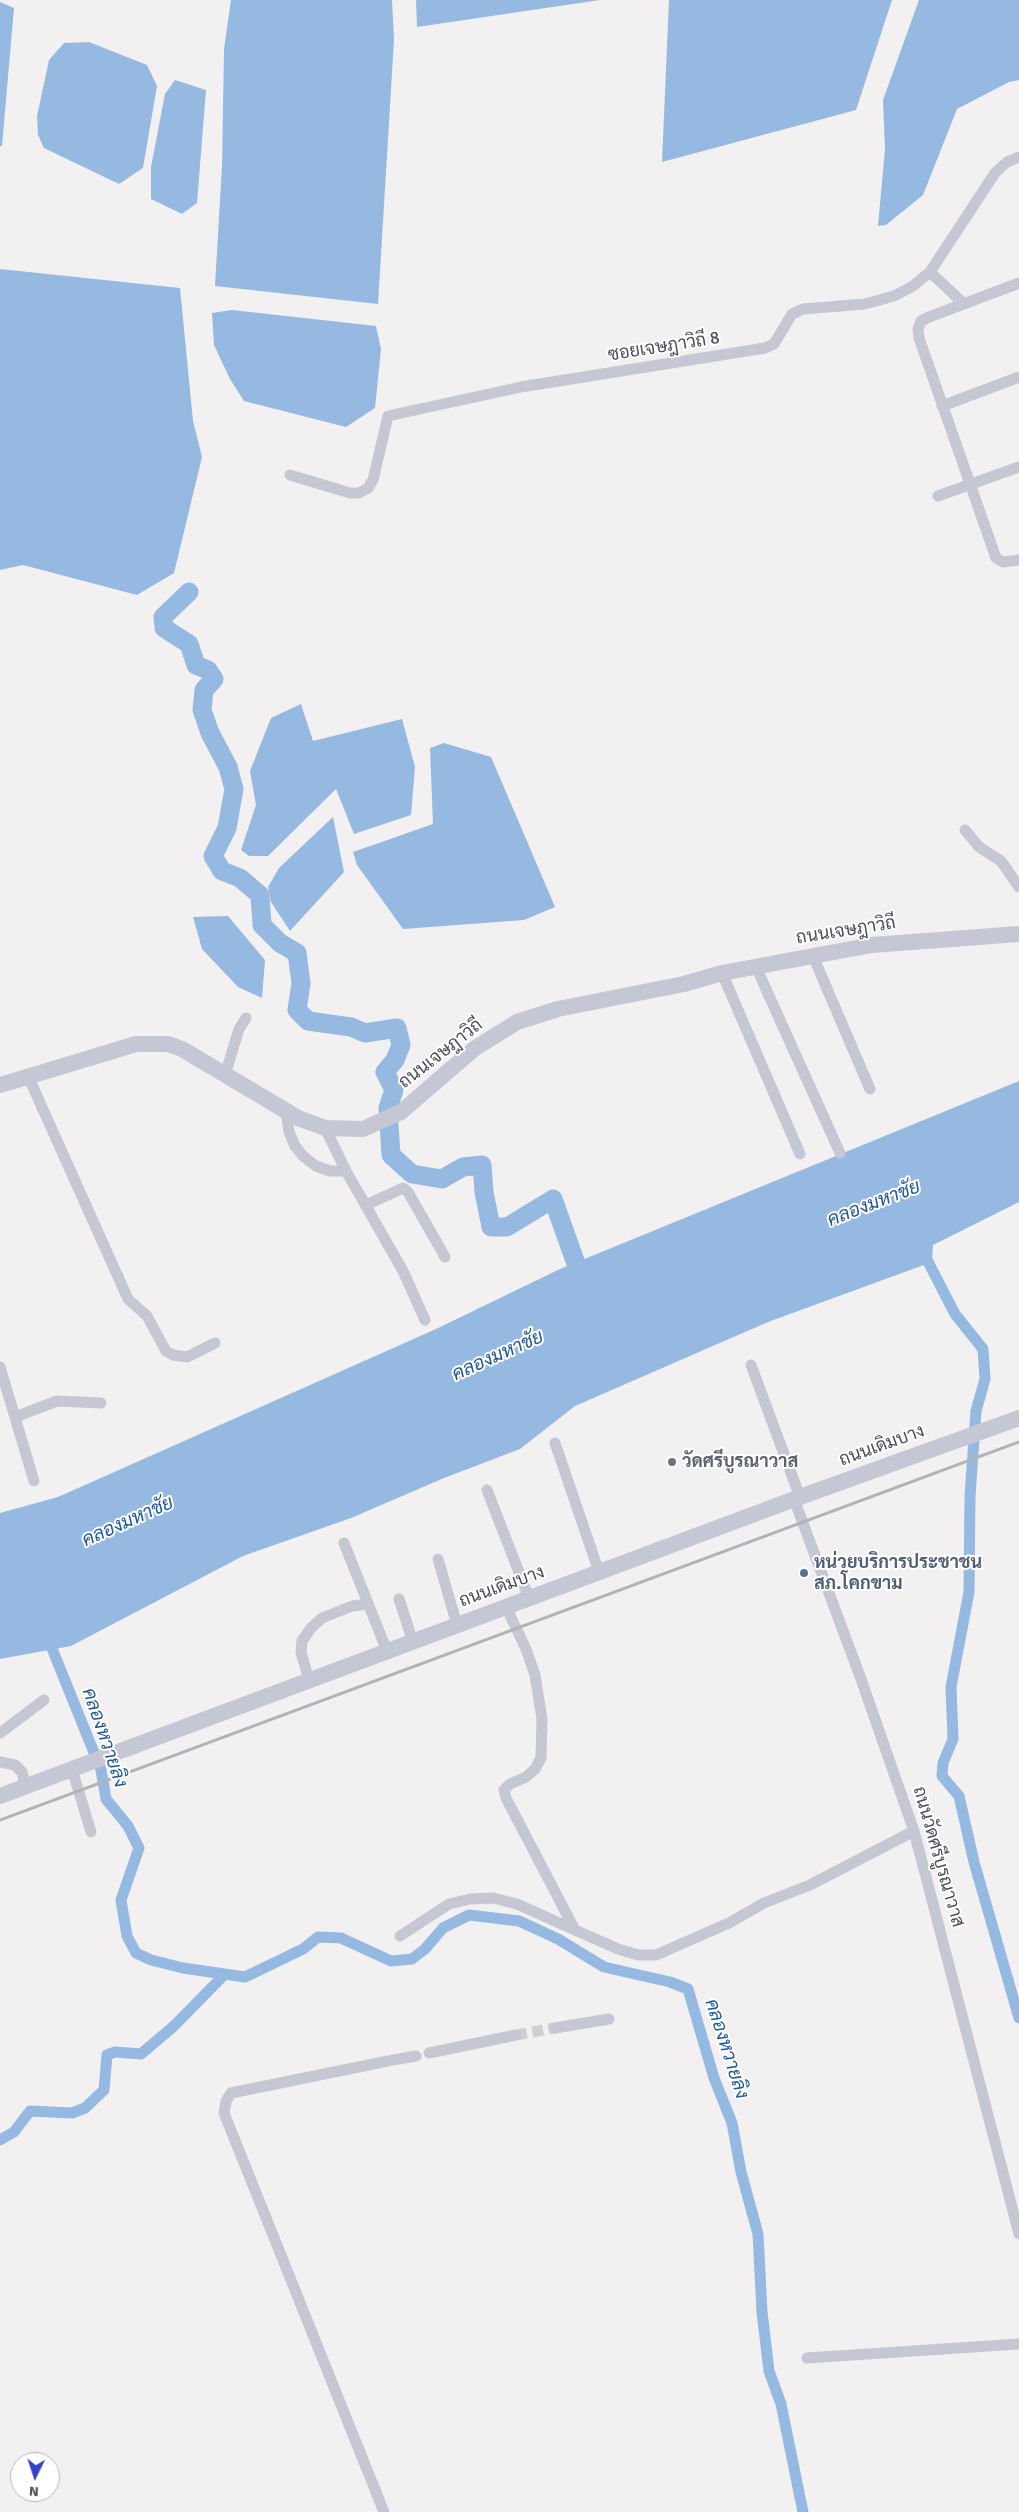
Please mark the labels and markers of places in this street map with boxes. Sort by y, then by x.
place label: วัดศรีบูรณาวาส [682,1451,798,1473]
marker: วัดศรีบูรณาวาส [666,1456,678,1468]
place label: หน่วยบริการประชาชน สภ.โคกขาม [814,1552,982,1595]
marker: หน่วยบริการประชาชน สภ.โคกขาม [798,1567,810,1579]

